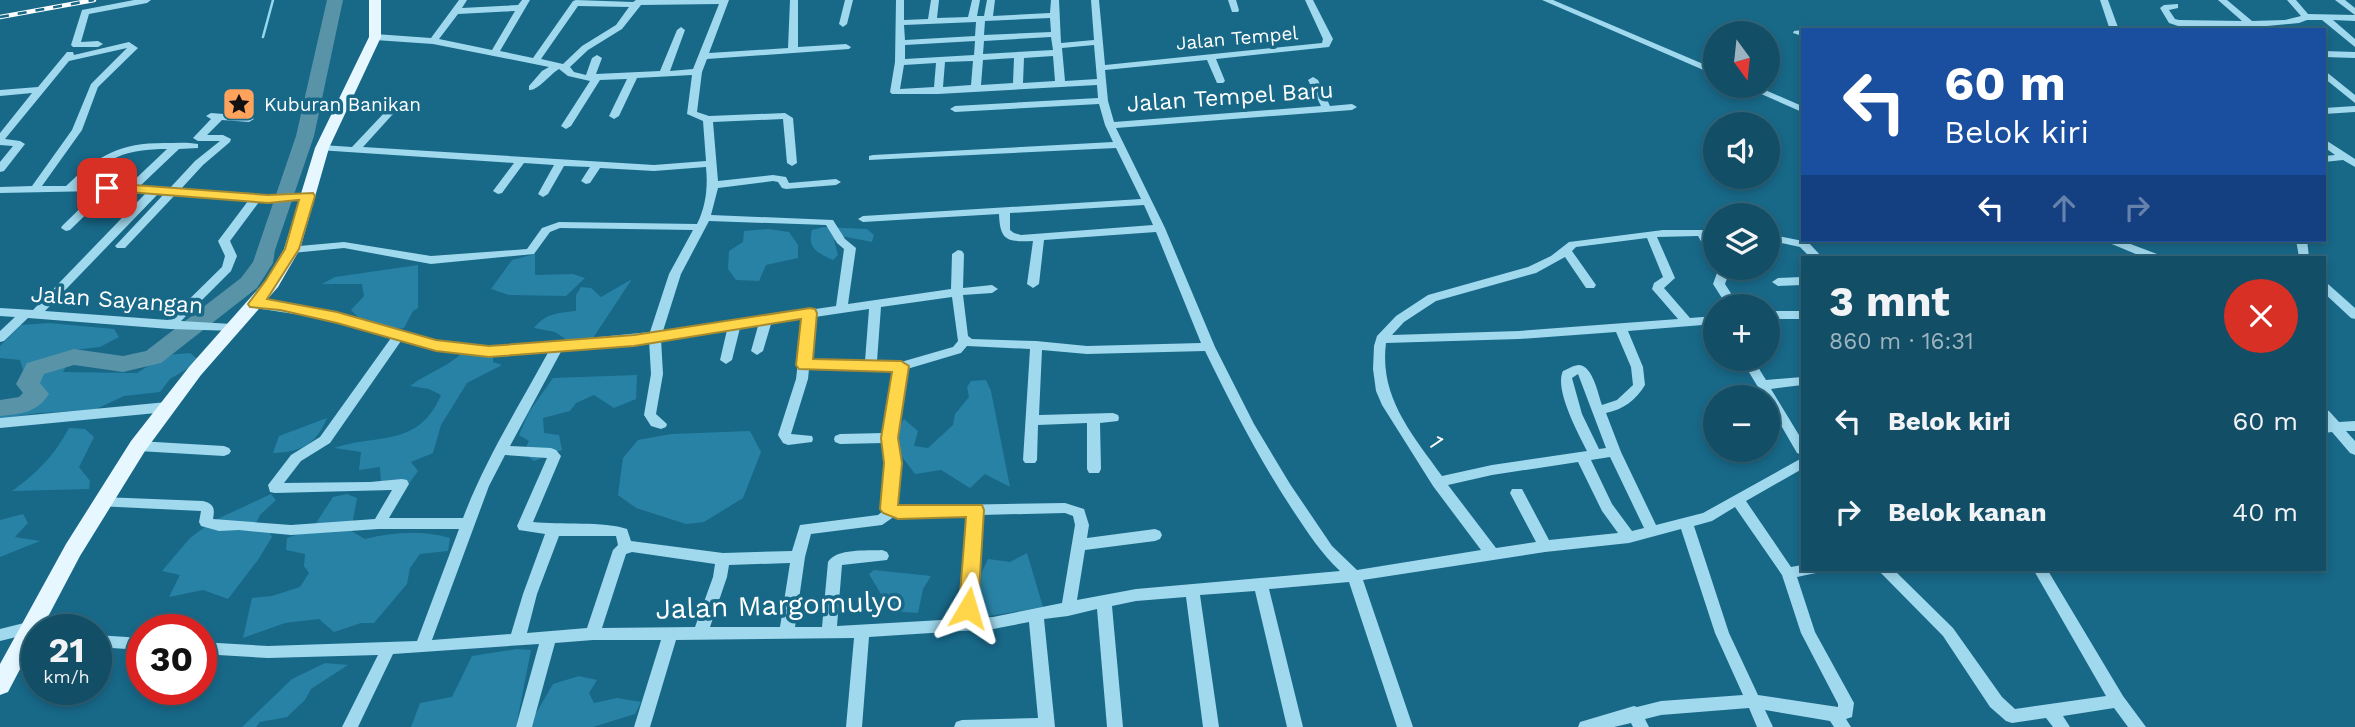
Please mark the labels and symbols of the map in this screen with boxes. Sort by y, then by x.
street label: Jalan Tempel [1175,21,1299,55]
north arrow [1703,21,1780,98]
street label: Jalan Tempel Baru [1126,76,1334,118]
place icon: Kuburan Banikan [220,85,258,123]
place label: Kuburan Banikan [264,93,421,116]
pin [77,158,137,218]
street label: Jalan Sayangan [30,281,204,319]
street label: 1 [1422,431,1450,453]
position arrow [931,571,1005,645]
street label: Jalan Margomulyo [655,584,903,626]
speed limit sign: 30 [126,614,217,705]

